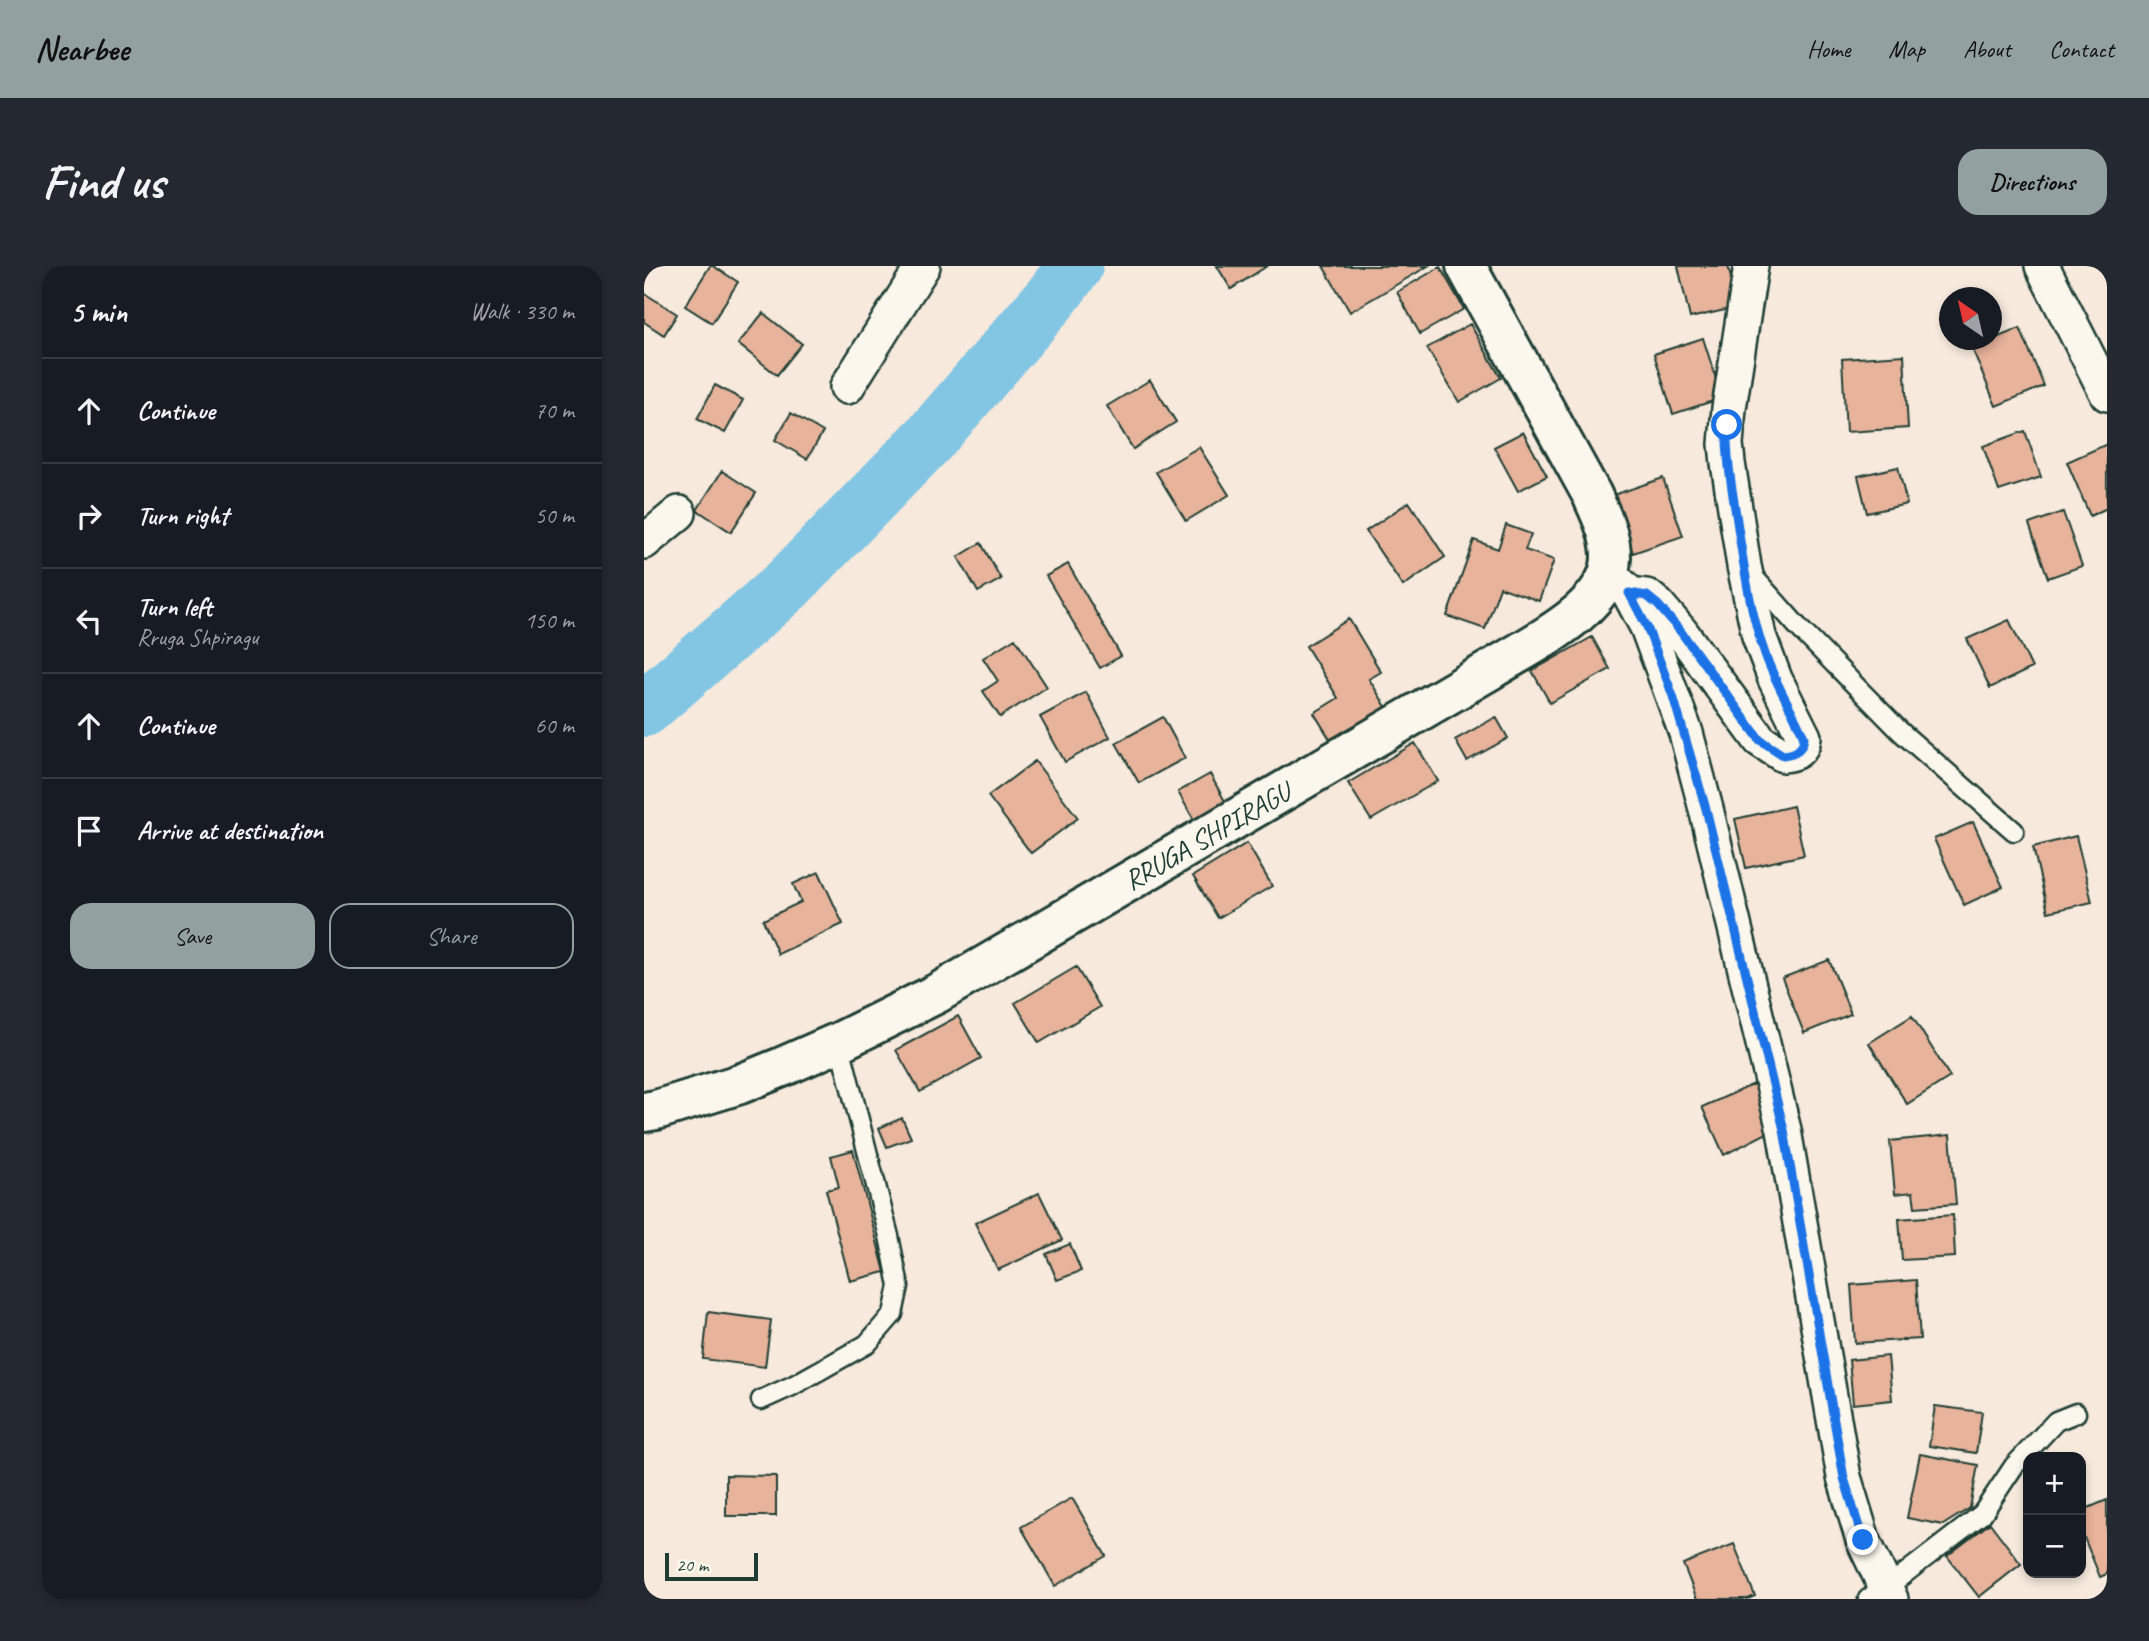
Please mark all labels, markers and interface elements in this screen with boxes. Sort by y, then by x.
text: Nearbee [35,28,129,70]
text: Home [1807,34,1850,64]
text: Map [1888,34,1925,64]
text: About [1963,34,2011,64]
text: Contact [2049,34,2114,64]
button: Directions [1958,149,2107,215]
text: Find us [42,151,164,213]
north arrow [1939,287,2002,350]
text: 5 min [70,293,127,331]
text: Walk · 330 m [470,297,574,326]
icon: ahead [70,392,108,430]
text: Continue [137,394,215,427]
text: 70 m [535,396,574,425]
route start [1711,409,1742,440]
icon: right [70,497,108,535]
text: Turn right [137,499,228,532]
text: 50 m [535,501,574,530]
text: Turn left [137,590,212,623]
icon: left [70,602,108,640]
text: 150 m [525,606,574,635]
text: Rruga Shpiragu [137,623,259,652]
icon: ahead [70,707,108,745]
text: Continue [137,709,215,742]
text: 60 m [535,711,574,740]
street label: RRUGA SHPIRAGU [1118,772,1300,898]
icon: arrive [70,812,108,850]
text: Arrive at destination [137,814,323,847]
button: Save [70,903,315,969]
button: Share [329,903,574,969]
map controls [2023,1452,2086,1578]
button: + [2023,1452,2086,1515]
button: − [2023,1515,2086,1578]
route end [1847,1524,1878,1555]
scale bar [665,1550,758,1582]
text: 20 m [676,1553,708,1577]

